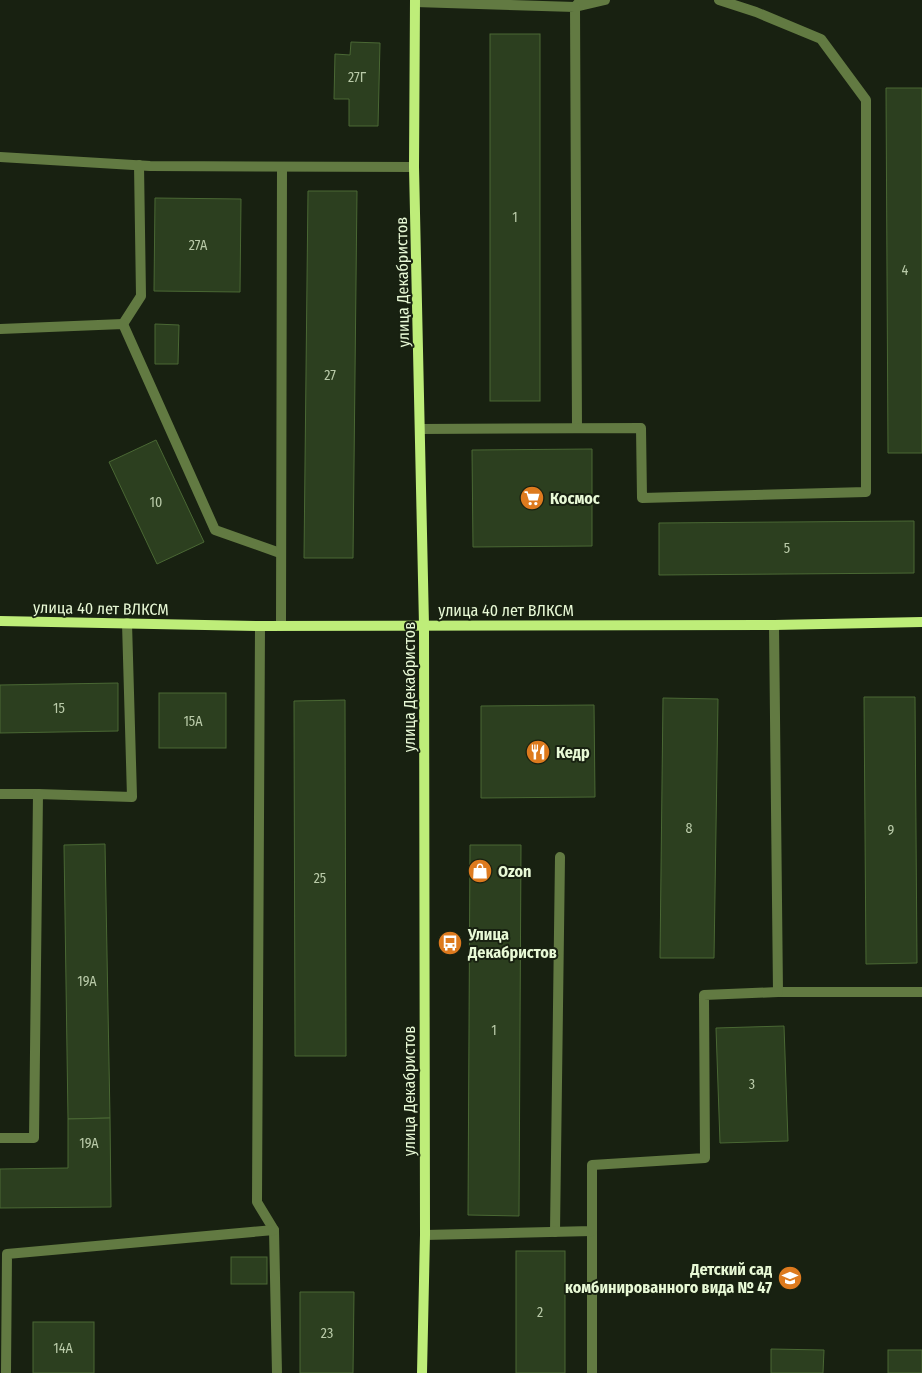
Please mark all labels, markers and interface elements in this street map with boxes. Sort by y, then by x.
house number: 27Г [348,69,367,86]
house number: 1 [512,209,518,226]
street label: улица Декабристов [392,217,413,347]
house number: 27А [189,237,208,254]
house number: 4 [902,262,909,279]
house number: 27 [324,367,336,384]
supermarket icon: Космос [519,485,545,511]
place label: Космос [550,489,600,508]
house number: 10 [150,494,162,511]
house number: 5 [784,540,790,557]
street label: улица 40 лет ВЛКСМ [33,598,169,619]
street label: улица 40 лет ВЛКСМ [438,601,574,620]
street label: улица Декабристов [400,622,419,752]
house number: 15 [53,700,65,717]
house number: 15А [183,713,203,730]
restaurant icon: Кедр [525,739,551,765]
place label: Кедр [556,743,590,762]
house number: 8 [686,820,693,837]
house number: 9 [888,822,895,839]
shop icon: Ozon [467,858,493,884]
place label: Ozon [498,862,531,881]
house number: 25 [314,870,326,887]
place label: Улица Декабристов [467,925,557,962]
bus stop icon: Улица Декабристов [437,930,463,956]
house number: 19А [77,973,97,990]
house number: 1 [491,1022,497,1039]
street label: улица Декабристов [400,1026,419,1156]
house number: 3 [749,1076,755,1093]
house number: 19А [79,1135,99,1152]
place label: Детский сад комбинированного вида № 47 [565,1260,772,1297]
school or university icon: Детский сад комбинированного вида № 47 [777,1265,803,1291]
house number: 2 [537,1304,543,1321]
house number: 23 [321,1325,333,1342]
house number: 14А [53,1340,73,1357]

